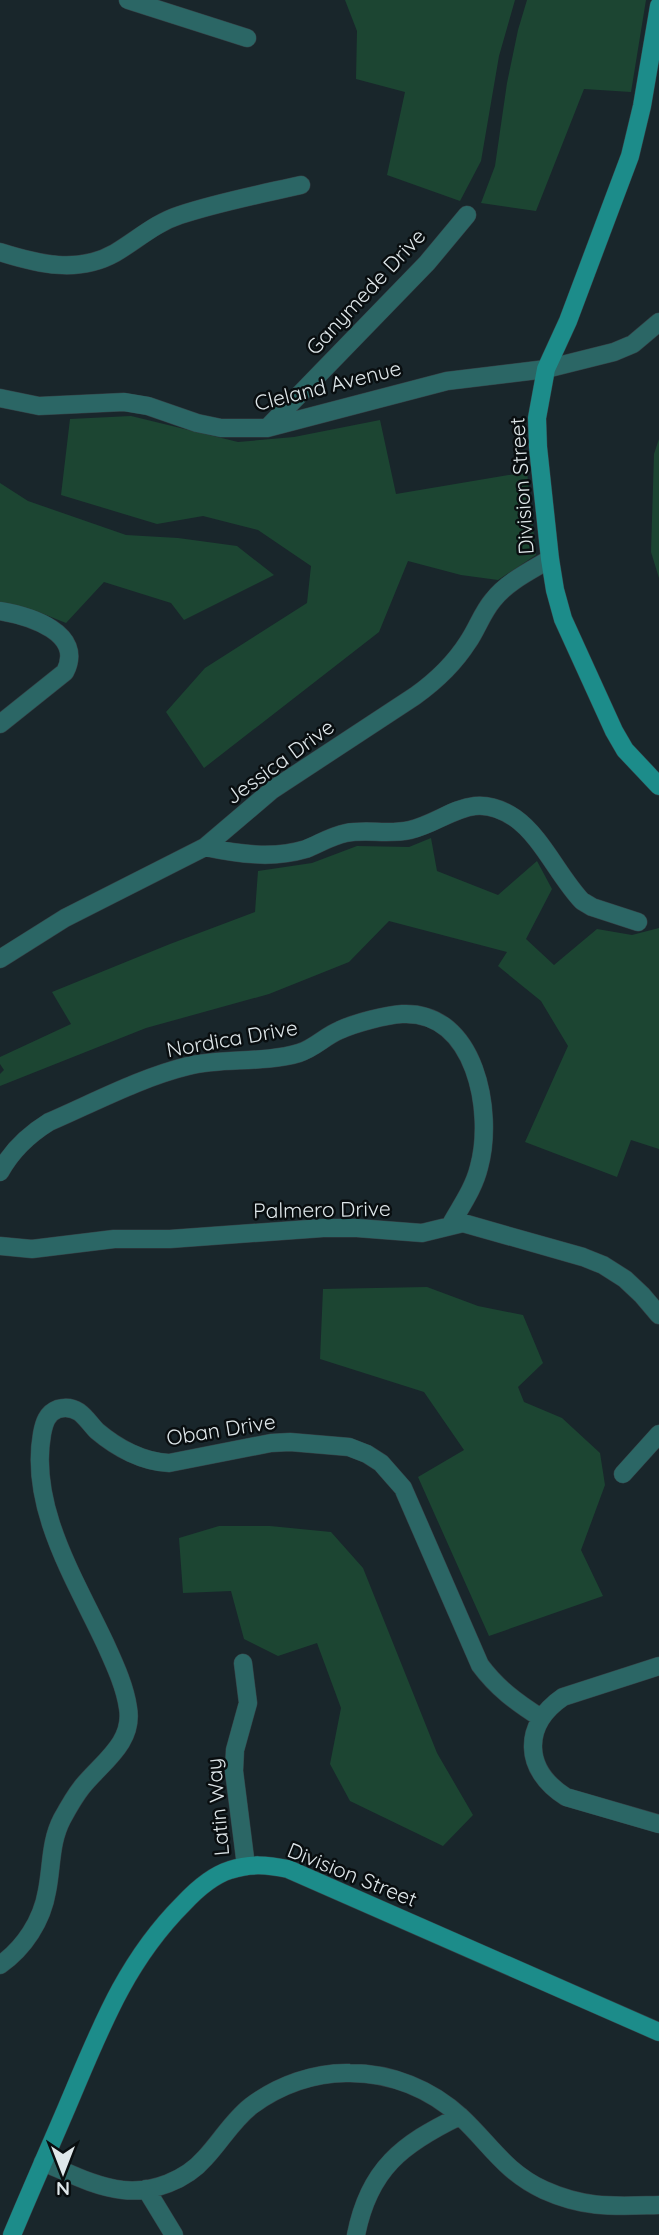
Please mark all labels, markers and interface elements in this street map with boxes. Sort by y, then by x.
street label: Ganymede Drive [300,223,431,360]
street label: Cleland Avenue [252,354,404,416]
street label: Division Street [503,417,539,556]
street label: Jessica Drive [220,713,339,809]
street label: Nordica Drive [164,1014,299,1062]
street label: Palmero Drive [253,1195,391,1223]
street label: Oban Drive [165,1408,277,1450]
street label: Latin Way [200,1757,234,1857]
street label: Division Street [284,1836,421,1912]
north arrow [28,2137,98,2207]
text: N [56,2177,70,2201]

